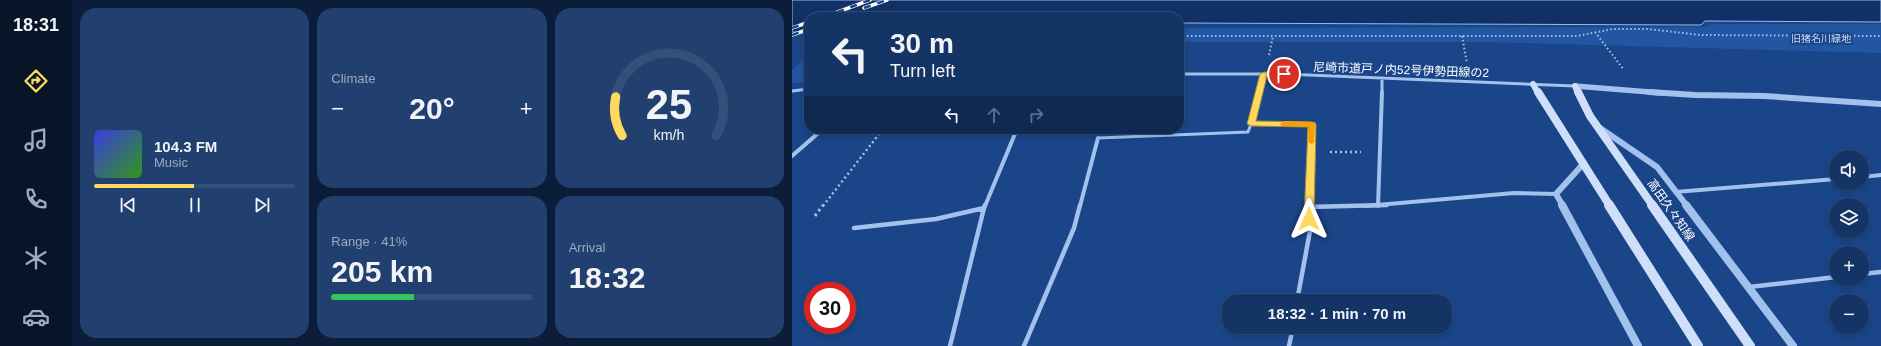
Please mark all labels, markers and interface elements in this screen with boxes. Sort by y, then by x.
text: 18:31 [13,15,59,35]
icon: left [824,28,876,80]
text: 30 m [890,28,954,59]
park label: 旧猪名川緑地 [1791,33,1852,44]
pin [1267,57,1301,91]
street label: 尼崎市道戸ノ内52号伊勢田線の2 [1313,60,1490,80]
text: Turn left [890,61,955,81]
icon: arrive [1273,63,1295,85]
icon: directions [22,67,50,95]
text: Climate [331,71,375,86]
text: 25 [646,81,692,128]
text: 20° [409,92,455,125]
text: − [331,96,344,121]
text: + [520,96,533,121]
icon: left [941,104,963,126]
icon: ahead [983,104,1005,126]
icon: right [1025,104,1047,126]
icon: music [22,126,50,154]
text: km/h [654,127,685,143]
text: 104.3 FM [154,138,217,155]
map controls [1829,150,1869,334]
button: sound [1829,150,1869,190]
text: Music [154,155,188,170]
street label: 高田久々知線 [1645,176,1697,244]
icon: phone [22,185,50,213]
icon: previous [117,194,139,216]
icon: pause [184,194,206,216]
icon: next [251,194,273,216]
position arrow [1288,198,1330,240]
button: layers [1829,198,1869,238]
text: Range · 41% [331,234,407,249]
text: Arrival [569,240,606,255]
icon: climate [22,244,50,272]
button: + [1829,246,1869,286]
text: 205 km [331,255,433,288]
text: 18:32 [569,261,645,294]
speed limit sign: 30 [804,282,856,334]
button: − [1829,294,1869,334]
icon: car [22,303,50,331]
text: 18:32 · 1 min · 70 m [1268,305,1406,322]

